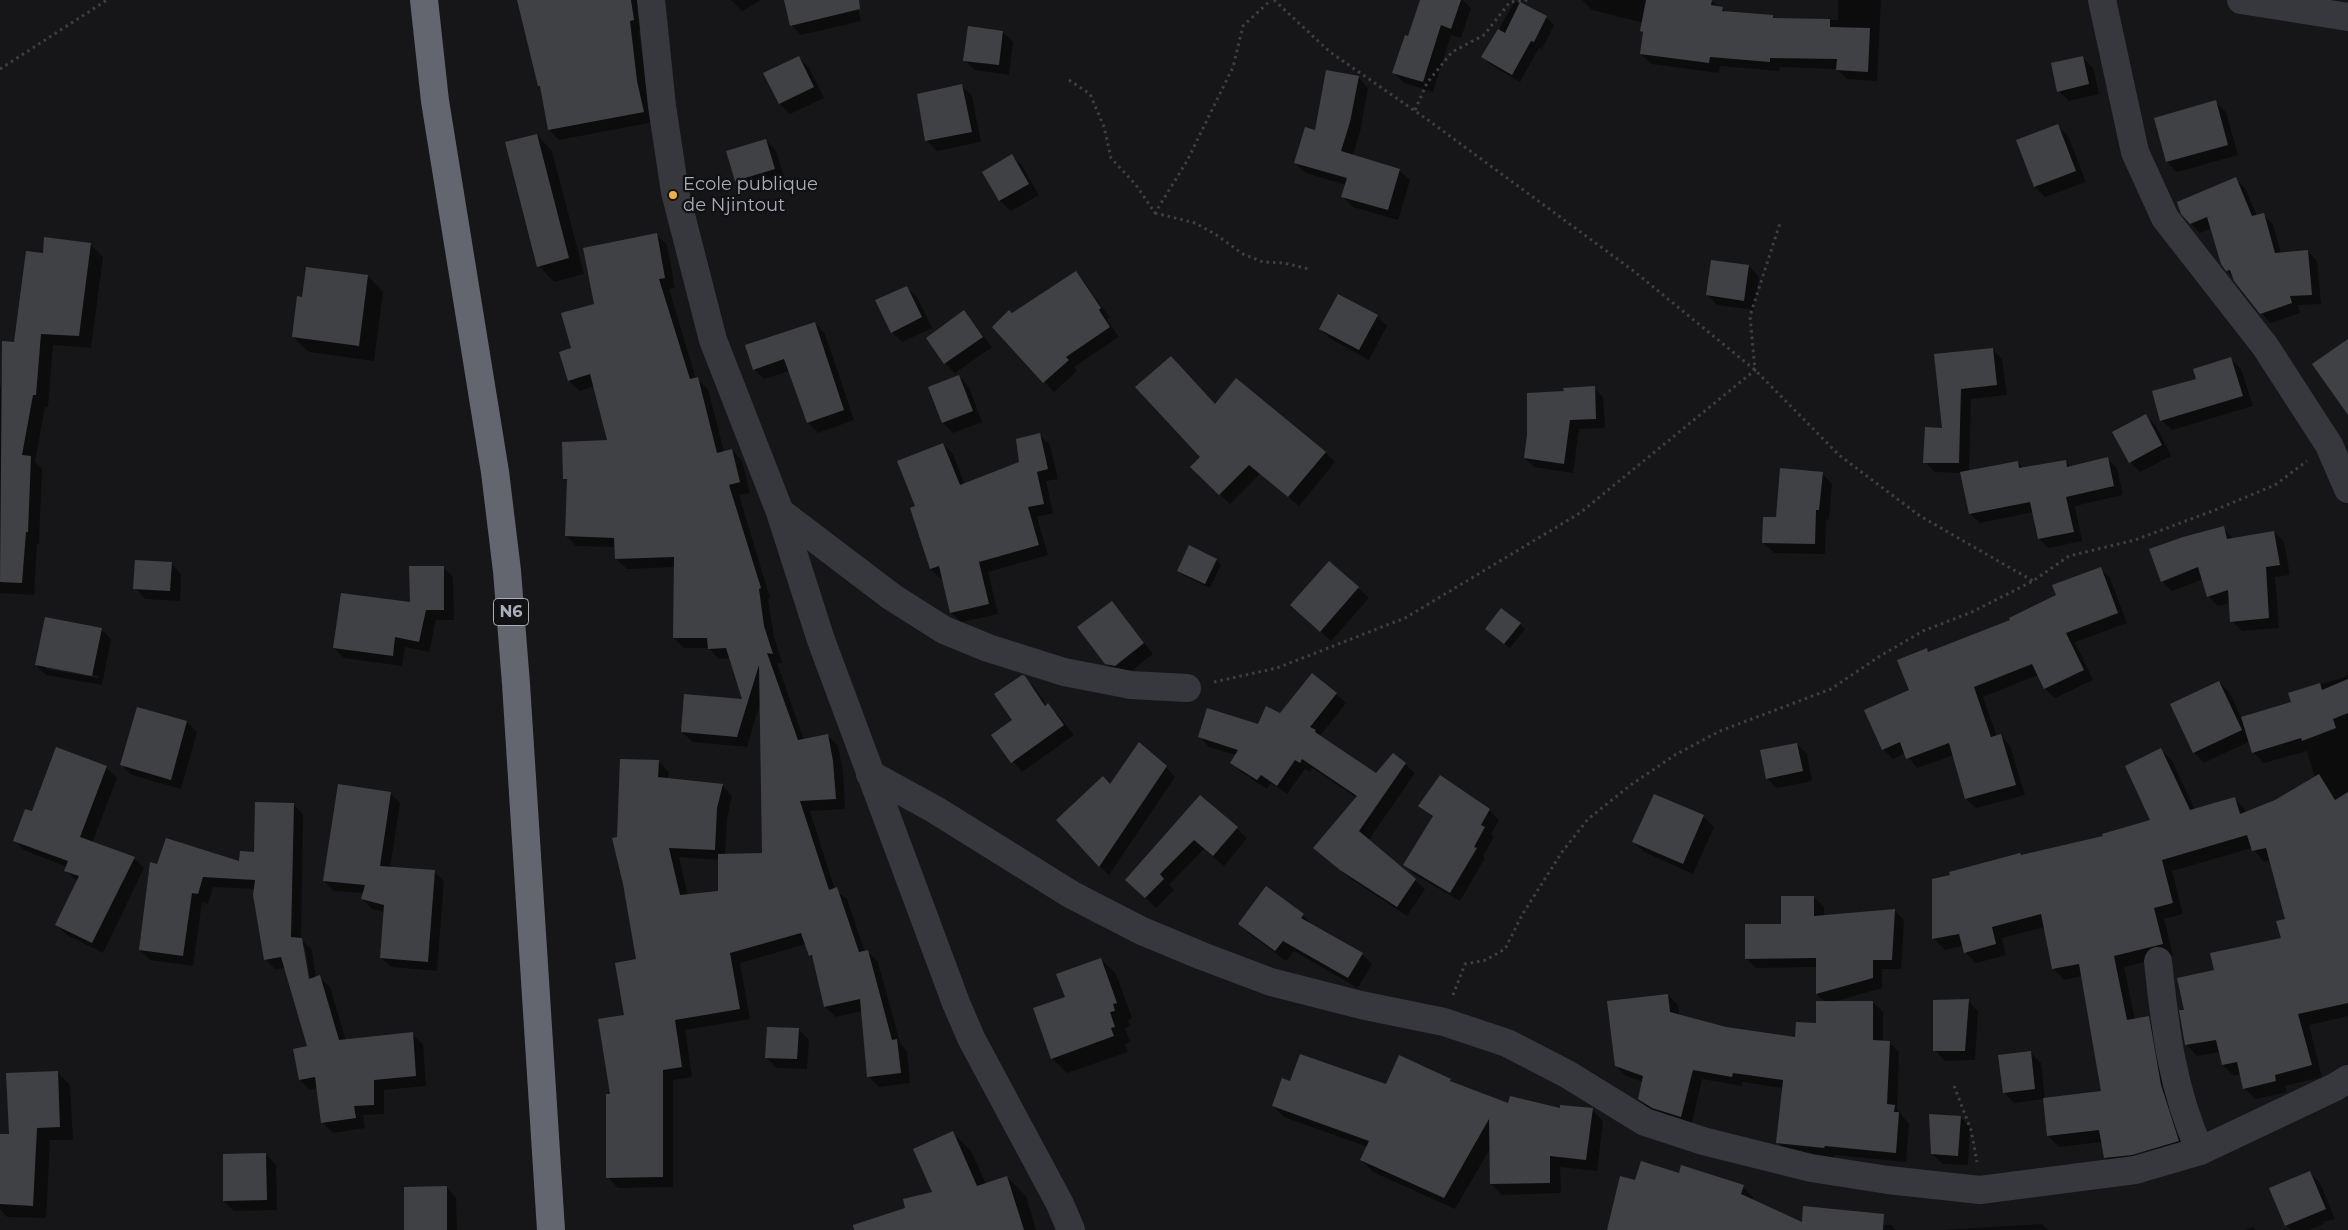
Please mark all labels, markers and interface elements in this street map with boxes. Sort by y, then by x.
place label: Ecole publique de Njintout [683,174,818,216]
marker: Ecole publique de Njintout [667,189,679,201]
road number: N6 [494,598,528,626]

